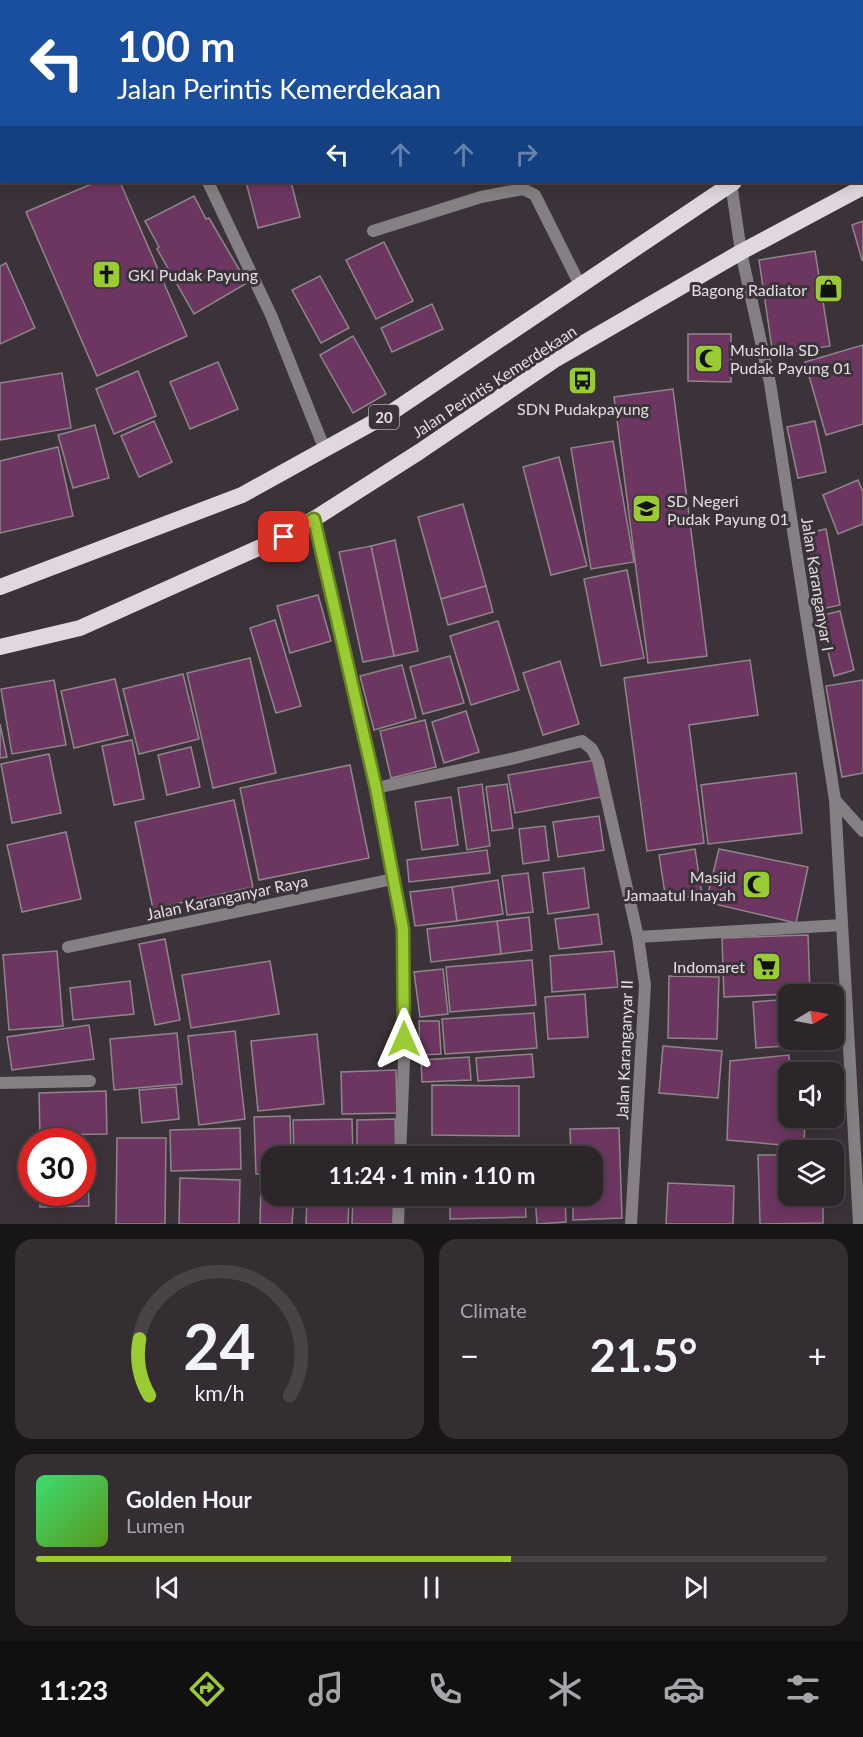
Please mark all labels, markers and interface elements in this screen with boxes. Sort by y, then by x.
text: 100 m [117,21,235,71]
icon: left [18,24,96,102]
text: Jalan Perintis Kemerdekaan [117,72,441,105]
icon: left [321,138,354,171]
icon: ahead [384,138,417,171]
icon: ahead [447,138,480,171]
icon: right [510,138,543,171]
church icon: GKI Pudak Payung [91,258,123,290]
place label: GKI Pudak Payung [128,265,258,284]
shop icon: Bagong Radiator [812,273,844,305]
place label: Bagong Radiator [691,280,807,299]
street label: Jalan Perintis Kemerdekaan [408,321,580,441]
place label: Musholla SD Pudak Payung 01 [730,340,852,377]
mosque icon: Musholla SD Pudak Payung 01 [693,342,725,374]
bus stop icon: SDN Pudakpayung [567,364,599,396]
place label: SDN Pudakpayung [517,399,649,418]
road number: 20 [369,405,399,429]
place label: SD Negeri Pudak Payung 01 [667,491,789,528]
school or university icon: SD Negeri Pudak Payung 01 [630,493,662,525]
pin [258,511,309,562]
street label: Jalan Karanganyar I [798,516,838,652]
icon: arrive [267,520,300,553]
place label: Masjid Jamaatul Inayah [624,867,736,904]
mosque icon: Masjid Jamaatul Inayah [741,869,773,901]
street label: Jalan Karanganyar Raya [145,871,309,923]
supermarket icon: Indomaret [750,950,782,982]
place label: Indomaret [673,957,745,976]
street label: Jalan Karanganyar II [612,980,636,1120]
north arrow [778,984,844,1050]
map controls [778,984,844,1206]
position arrow [372,1007,436,1071]
button: sound [778,1062,844,1128]
speed limit sign: 30 [18,1128,96,1206]
button: layers [778,1140,844,1206]
text: 11:24 · 1 min · 110 m [329,1162,535,1189]
text: Climate [460,1298,527,1322]
text: 24 [183,1308,256,1383]
text: 21.5° [590,1328,697,1382]
text: − [460,1335,479,1375]
text: + [808,1335,827,1375]
text: km/h [194,1380,245,1406]
text: Golden Hour [126,1486,252,1513]
text: Lumen [126,1513,185,1537]
icon: previous [151,1571,184,1604]
icon: pause [415,1571,448,1604]
icon: next [679,1571,712,1604]
icon: directions [186,1668,228,1710]
icon: music [305,1668,347,1710]
icon: phone [424,1668,466,1710]
icon: climate [544,1668,586,1710]
icon: car [663,1668,705,1710]
icon: filters [782,1668,824,1710]
text: 11:23 [39,1673,108,1706]

